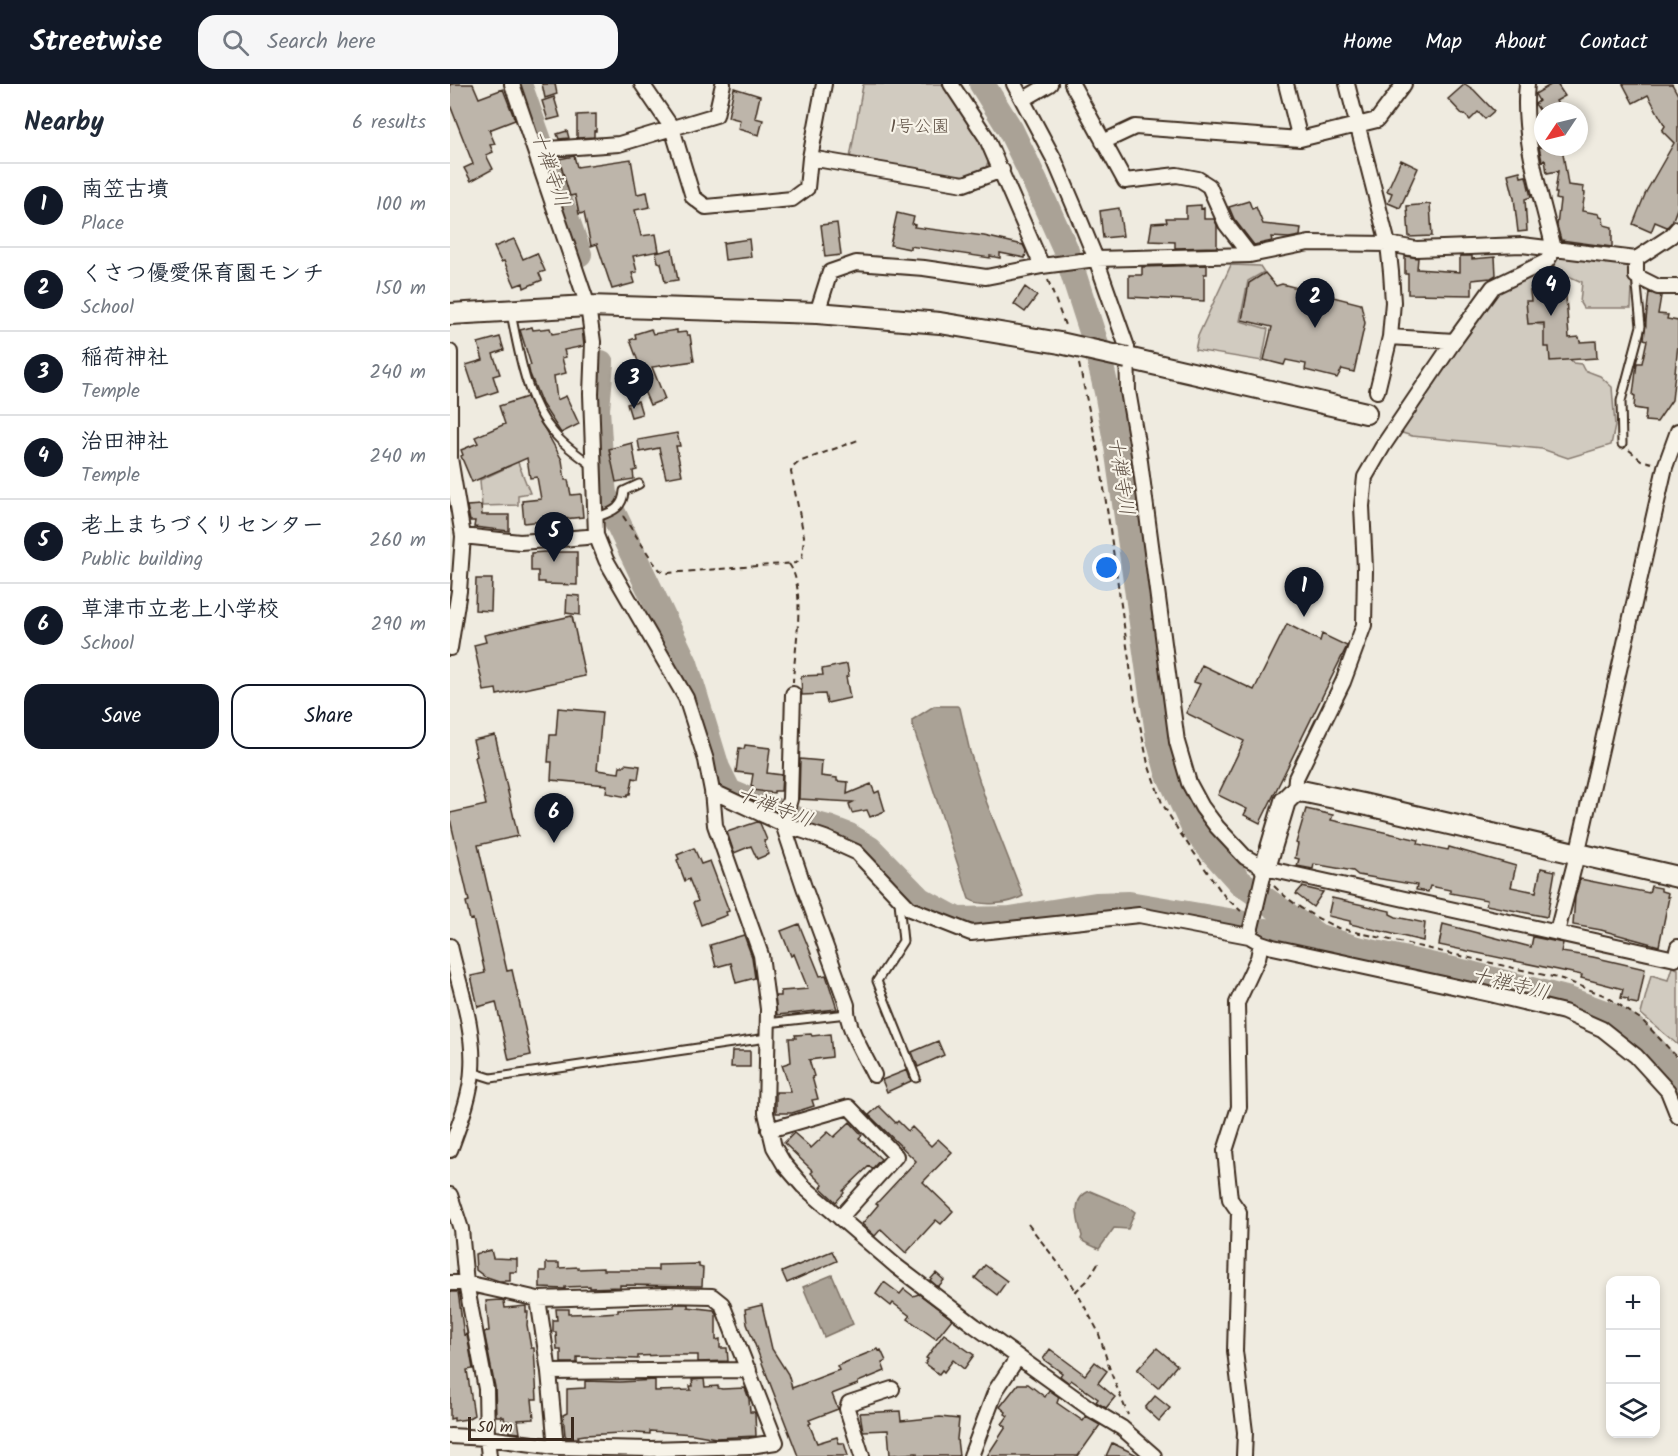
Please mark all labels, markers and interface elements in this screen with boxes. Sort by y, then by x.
search box [198,15,618,69]
text: Streetwise [30,20,162,65]
text: Search here [267,25,376,60]
icon: search [219,26,252,59]
text: Home [1343,26,1392,59]
text: Map [1425,26,1462,59]
text: About [1495,26,1546,59]
text: Contact [1579,26,1648,59]
text: Nearby [24,102,104,144]
north arrow [1534,102,1588,156]
text: 6 results [352,107,426,139]
park label: 1号公園 [890,113,950,142]
water label: 十禅寺川 [521,126,577,212]
text: 南笠古墳 [81,173,169,208]
text: 1 [40,189,47,221]
text: 100 m [376,189,426,221]
text: Place [81,208,124,240]
text: くさつ優愛保育園モンチ [81,257,324,292]
pin: 4 [1532,266,1570,316]
text: 2 [38,273,49,305]
text: 150 m [375,273,426,305]
pin: 2 [1296,278,1334,328]
text: School [81,292,134,324]
text: 稲荷神社 [81,341,169,376]
text: 3 [38,357,49,389]
text: 240 m [369,357,426,389]
pin: 3 [614,360,654,409]
text: Temple [81,376,140,408]
text: 治田神社 [81,425,169,460]
water label: 十禅寺川 [1098,434,1142,518]
text: 4 [38,441,49,473]
text: 240 m [369,441,426,473]
text: Temple [81,460,140,492]
text: 老上まちづくりセンター [81,509,324,544]
pin: 5 [534,512,574,562]
text: 5 [38,525,49,557]
text: 260 m [369,525,426,557]
text: Public building [81,544,203,576]
your location [1092,553,1121,582]
pin: 1 [1284,568,1324,617]
text: 草津市立老上小学校 [81,593,279,628]
text: 6 [38,609,49,641]
text: 290 m [371,609,426,641]
text: School [81,628,134,660]
button: Save [24,684,219,749]
button: Share [231,684,426,749]
water label: 十禅寺川 [731,779,817,837]
pin: 6 [534,794,574,843]
water label: 十禅寺川 [1467,960,1553,1010]
map controls [1606,1276,1660,1438]
button: + [1606,1276,1660,1330]
button: − [1606,1330,1660,1384]
button: layers [1606,1384,1660,1438]
scale bar [468,1414,574,1442]
text: 50 m [477,1415,513,1440]

